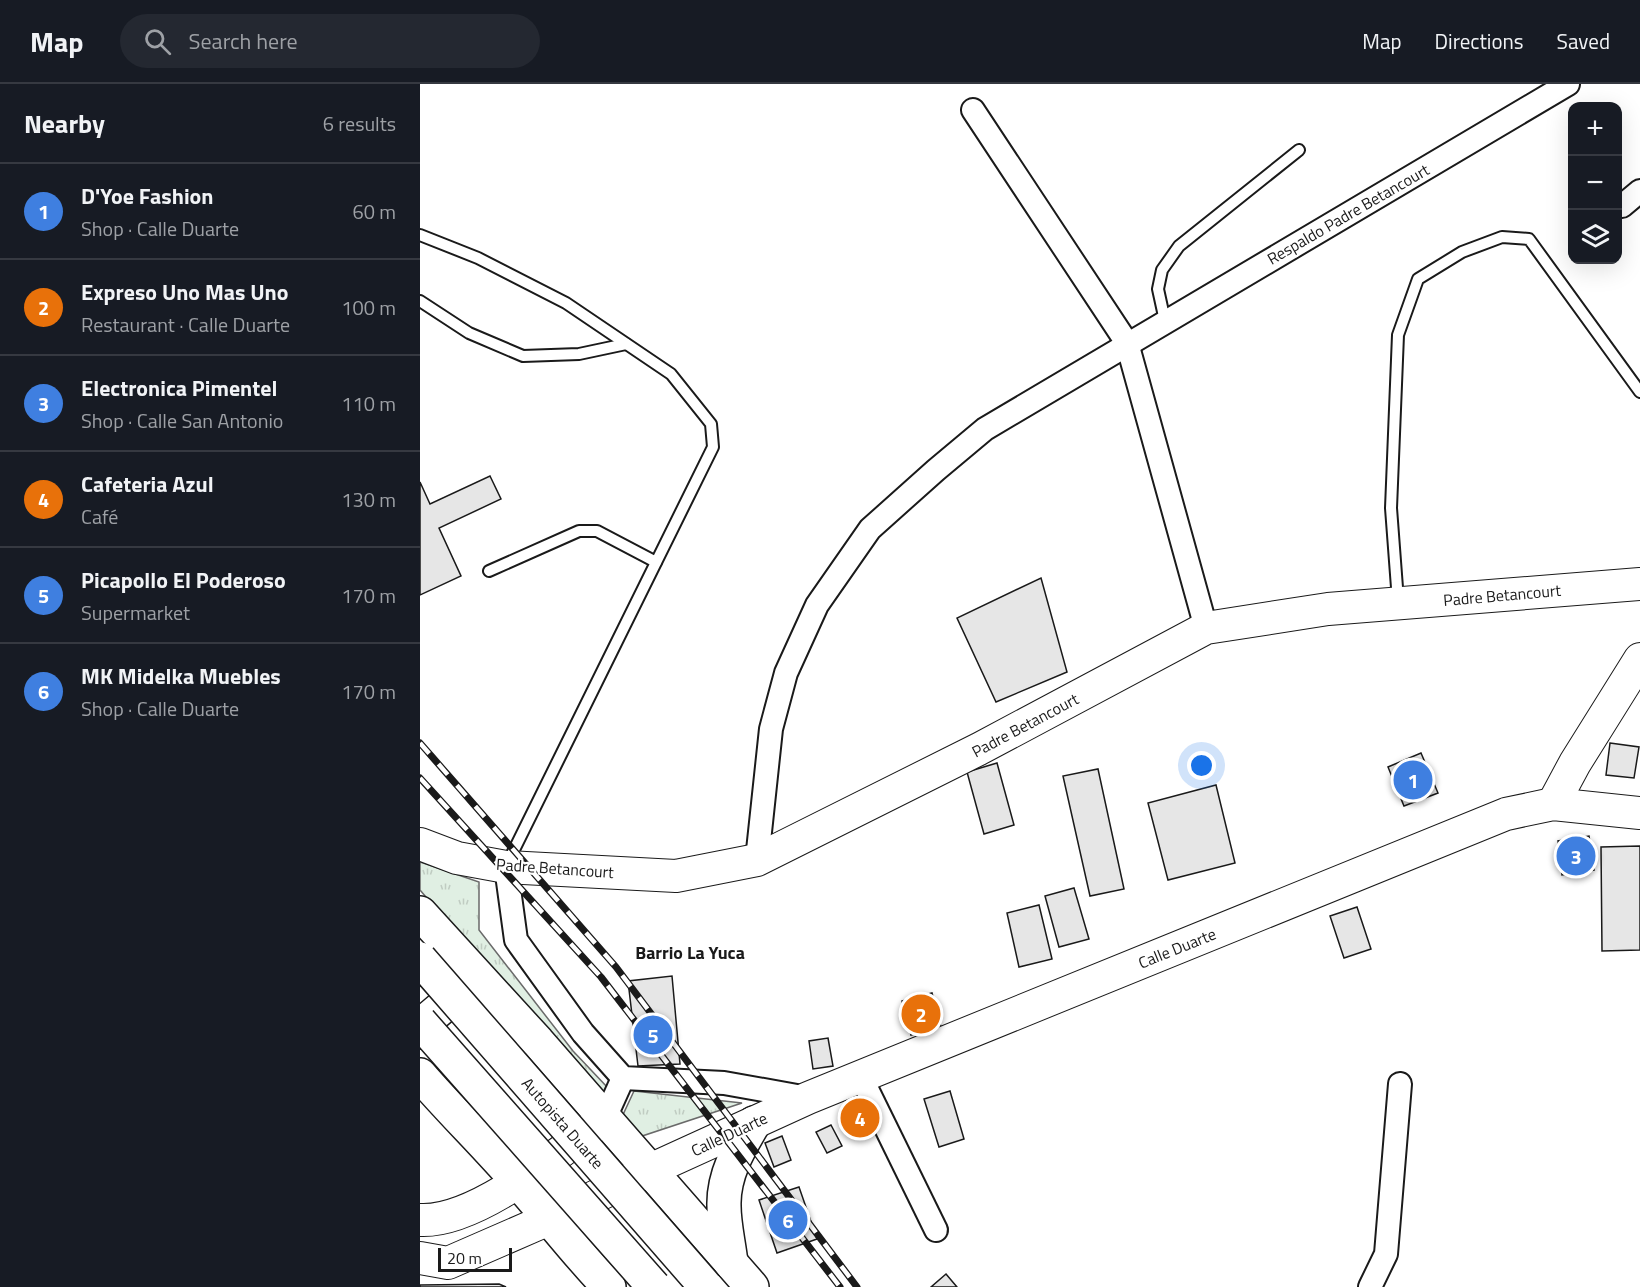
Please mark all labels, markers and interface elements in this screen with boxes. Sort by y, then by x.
search box [120,14,540,68]
text: Map [30,20,84,63]
text: Search here [189,24,298,58]
icon: search [141,25,174,58]
text: Map [1362,25,1402,57]
text: Directions [1435,25,1524,57]
text: Saved [1557,25,1610,57]
map controls [1568,102,1622,264]
button: + [1568,102,1622,156]
text: Nearby [24,104,105,143]
text: 6 results [323,108,396,139]
button: − [1568,156,1622,210]
street label: Respaldo Padre Betancourt [1262,157,1434,270]
text: D'Yoe Fashion [81,179,213,213]
text: 1 [38,196,49,227]
text: 60 m [352,196,396,227]
button: layers [1568,210,1622,264]
text: Shop · Calle Duarte [81,213,239,244]
text: Expreso Uno Mas Uno [81,275,288,309]
text: 2 [38,292,49,323]
text: 100 m [341,292,396,323]
text: Restaurant · Calle Duarte [81,309,290,340]
text: Electronica Pimentel [81,371,277,405]
text: 3 [38,388,49,419]
text: 110 m [341,388,396,419]
text: Shop · Calle San Antonio [81,405,283,436]
text: Cafeteria Azul [81,467,214,501]
text: 4 [38,484,49,515]
text: 130 m [341,484,396,515]
text: Café [81,501,118,532]
text: Picapollo El Poderoso [81,563,286,597]
street label: Padre Betancourt [1442,578,1562,612]
text: 5 [38,580,49,611]
text: 170 m [341,580,396,611]
text: Supermarket [81,597,190,628]
text: MK Midelka Muebles [81,659,281,693]
text: 6 [38,676,49,707]
text: 170 m [341,676,396,707]
street label: Padre Betancourt [967,687,1083,763]
text: Shop · Calle Duarte [81,693,239,724]
your location [1187,751,1216,780]
pin: 1 [1394,758,1432,802]
pin: 3 [1556,834,1596,878]
street label: Padre Betancourt [495,852,615,884]
street label: Calle Duarte [1135,922,1219,974]
district label: Barrio La Yuca [635,939,745,966]
pin: 2 [902,992,940,1036]
pin: 5 [634,1012,672,1058]
street label: Autopista Duarte [516,1072,610,1174]
pin: 4 [840,1096,880,1140]
street label: Calle Duarte [687,1106,771,1162]
pin: 6 [768,1198,808,1242]
scale bar [438,1245,512,1272]
text: 20 m [447,1246,482,1270]

